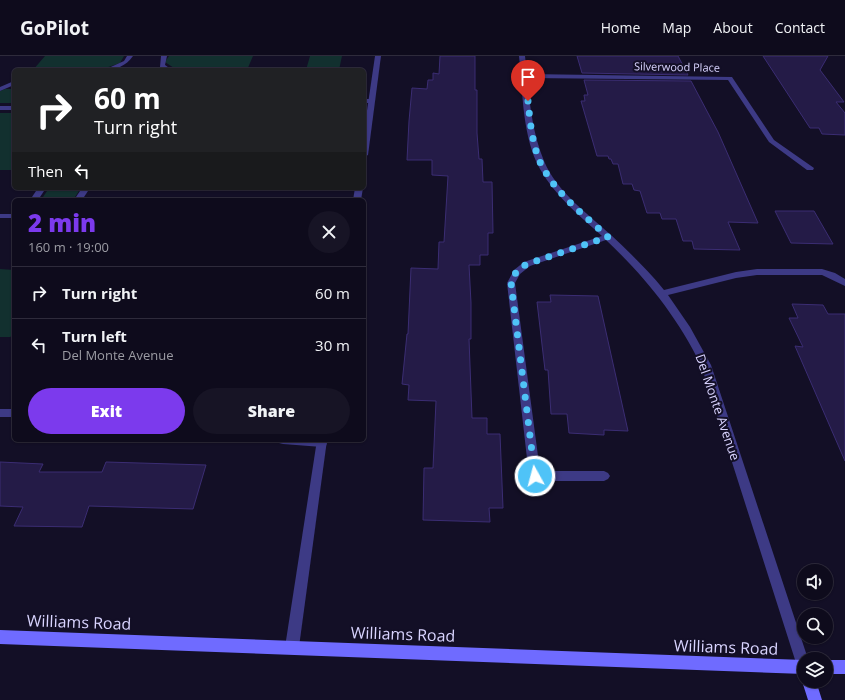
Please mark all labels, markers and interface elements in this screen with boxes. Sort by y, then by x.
text: GoPilot [20,15,89,41]
text: Home [601,18,640,37]
text: Map [662,18,691,37]
text: About [713,18,753,37]
text: Contact [775,18,825,37]
street label: Silverwood Place [634,58,720,75]
pin [511,60,545,101]
icon: arrive [517,66,539,88]
text: 60 m [94,79,161,117]
icon: right [28,84,80,136]
text: Turn right [94,115,177,139]
icon: left [71,160,93,182]
text: Then [28,161,63,181]
text: 2 min [28,206,96,239]
button: close [308,211,350,253]
text: 160 m · 19:00 [28,238,109,256]
icon: right [28,282,50,304]
text: Turn right [62,283,137,303]
text: 60 m [315,283,350,303]
text: Turn left [62,326,127,346]
icon: left [28,334,50,356]
text: 30 m [315,335,350,355]
text: Del Monte Avenue [62,346,173,364]
street label: Del Monte Avenue [691,351,745,463]
button: Exit [28,388,185,434]
button: Share [193,388,350,434]
position arrow [514,455,556,497]
map controls [797,564,833,688]
button: sound [797,564,833,600]
button: search [797,608,833,644]
street label: Williams Road [26,609,132,635]
street label: Williams Road [350,621,456,647]
street label: Williams Road [673,634,779,660]
button: layers [797,652,833,688]

